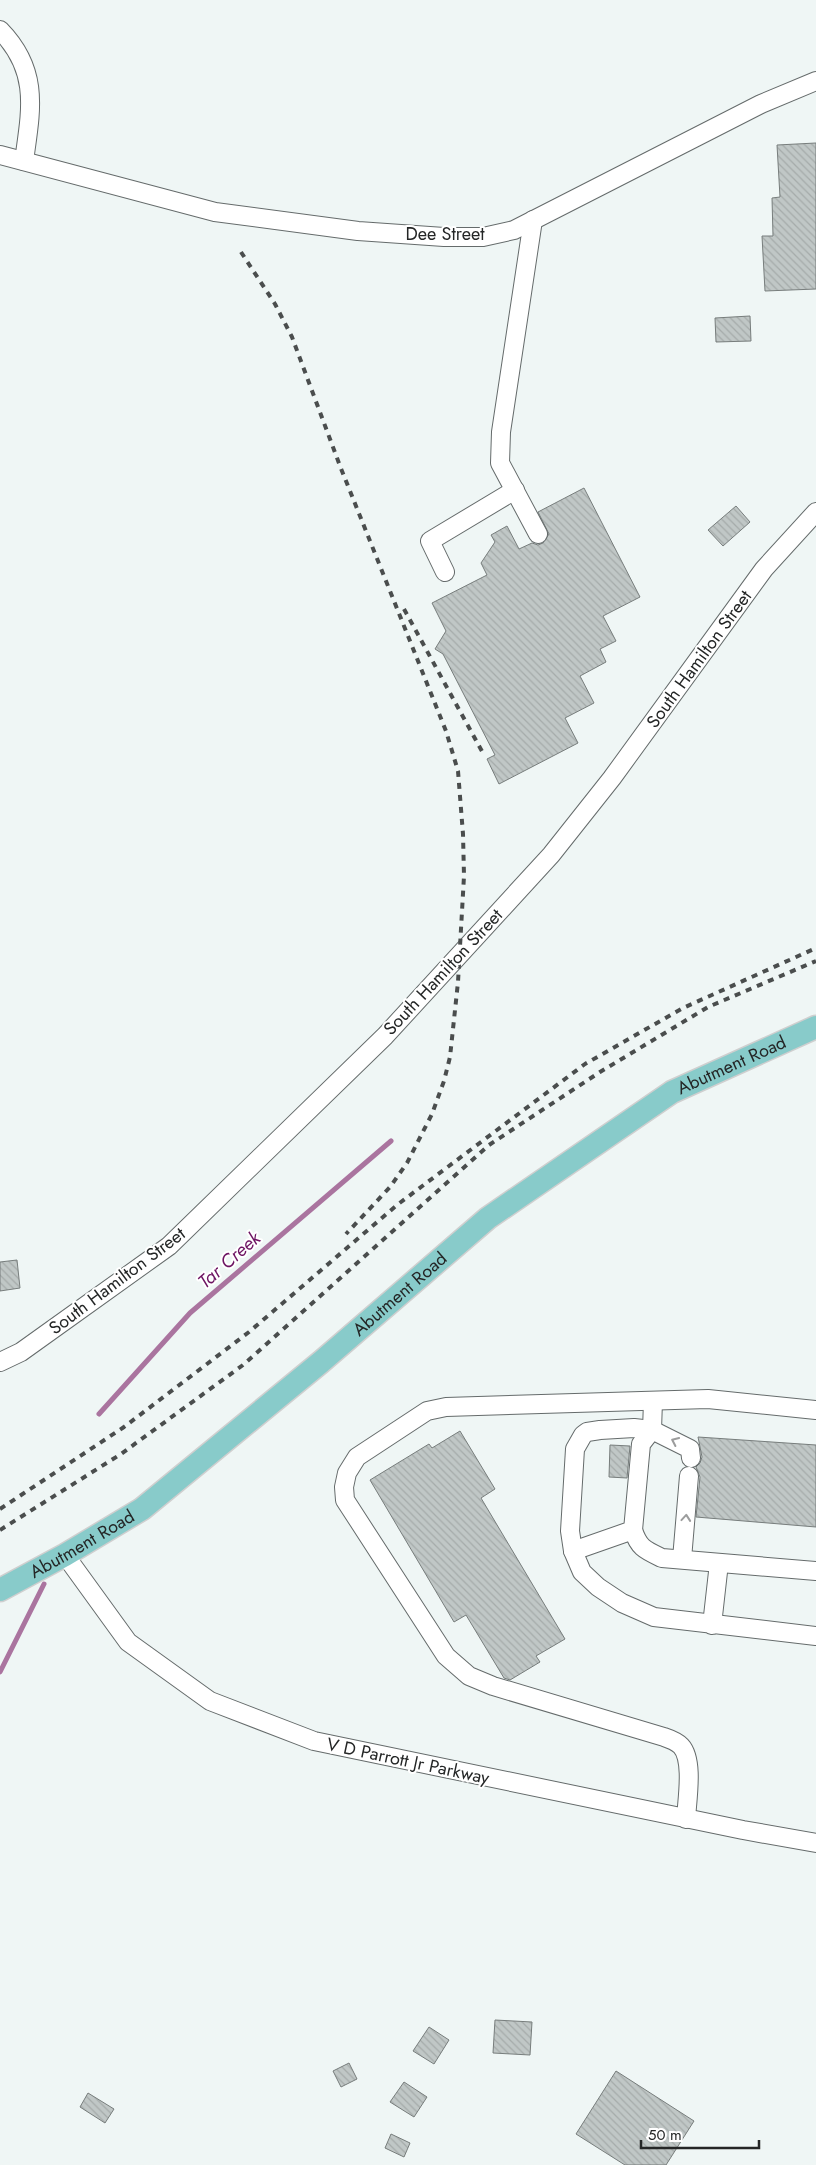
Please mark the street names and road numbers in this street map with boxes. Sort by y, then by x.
street label: Dee Street [405,221,485,247]
street label: South Hamilton Street [640,584,758,733]
street label: South Hamilton Street [377,902,509,1041]
street label: Abutment Road [673,1029,790,1101]
street label: South Hamilton Street [43,1221,191,1341]
street label: Abutment Road [347,1246,453,1342]
street label: Abutment Road [25,1503,139,1585]
street label: V D Parrott Jr Parkway [324,1731,492,1791]

